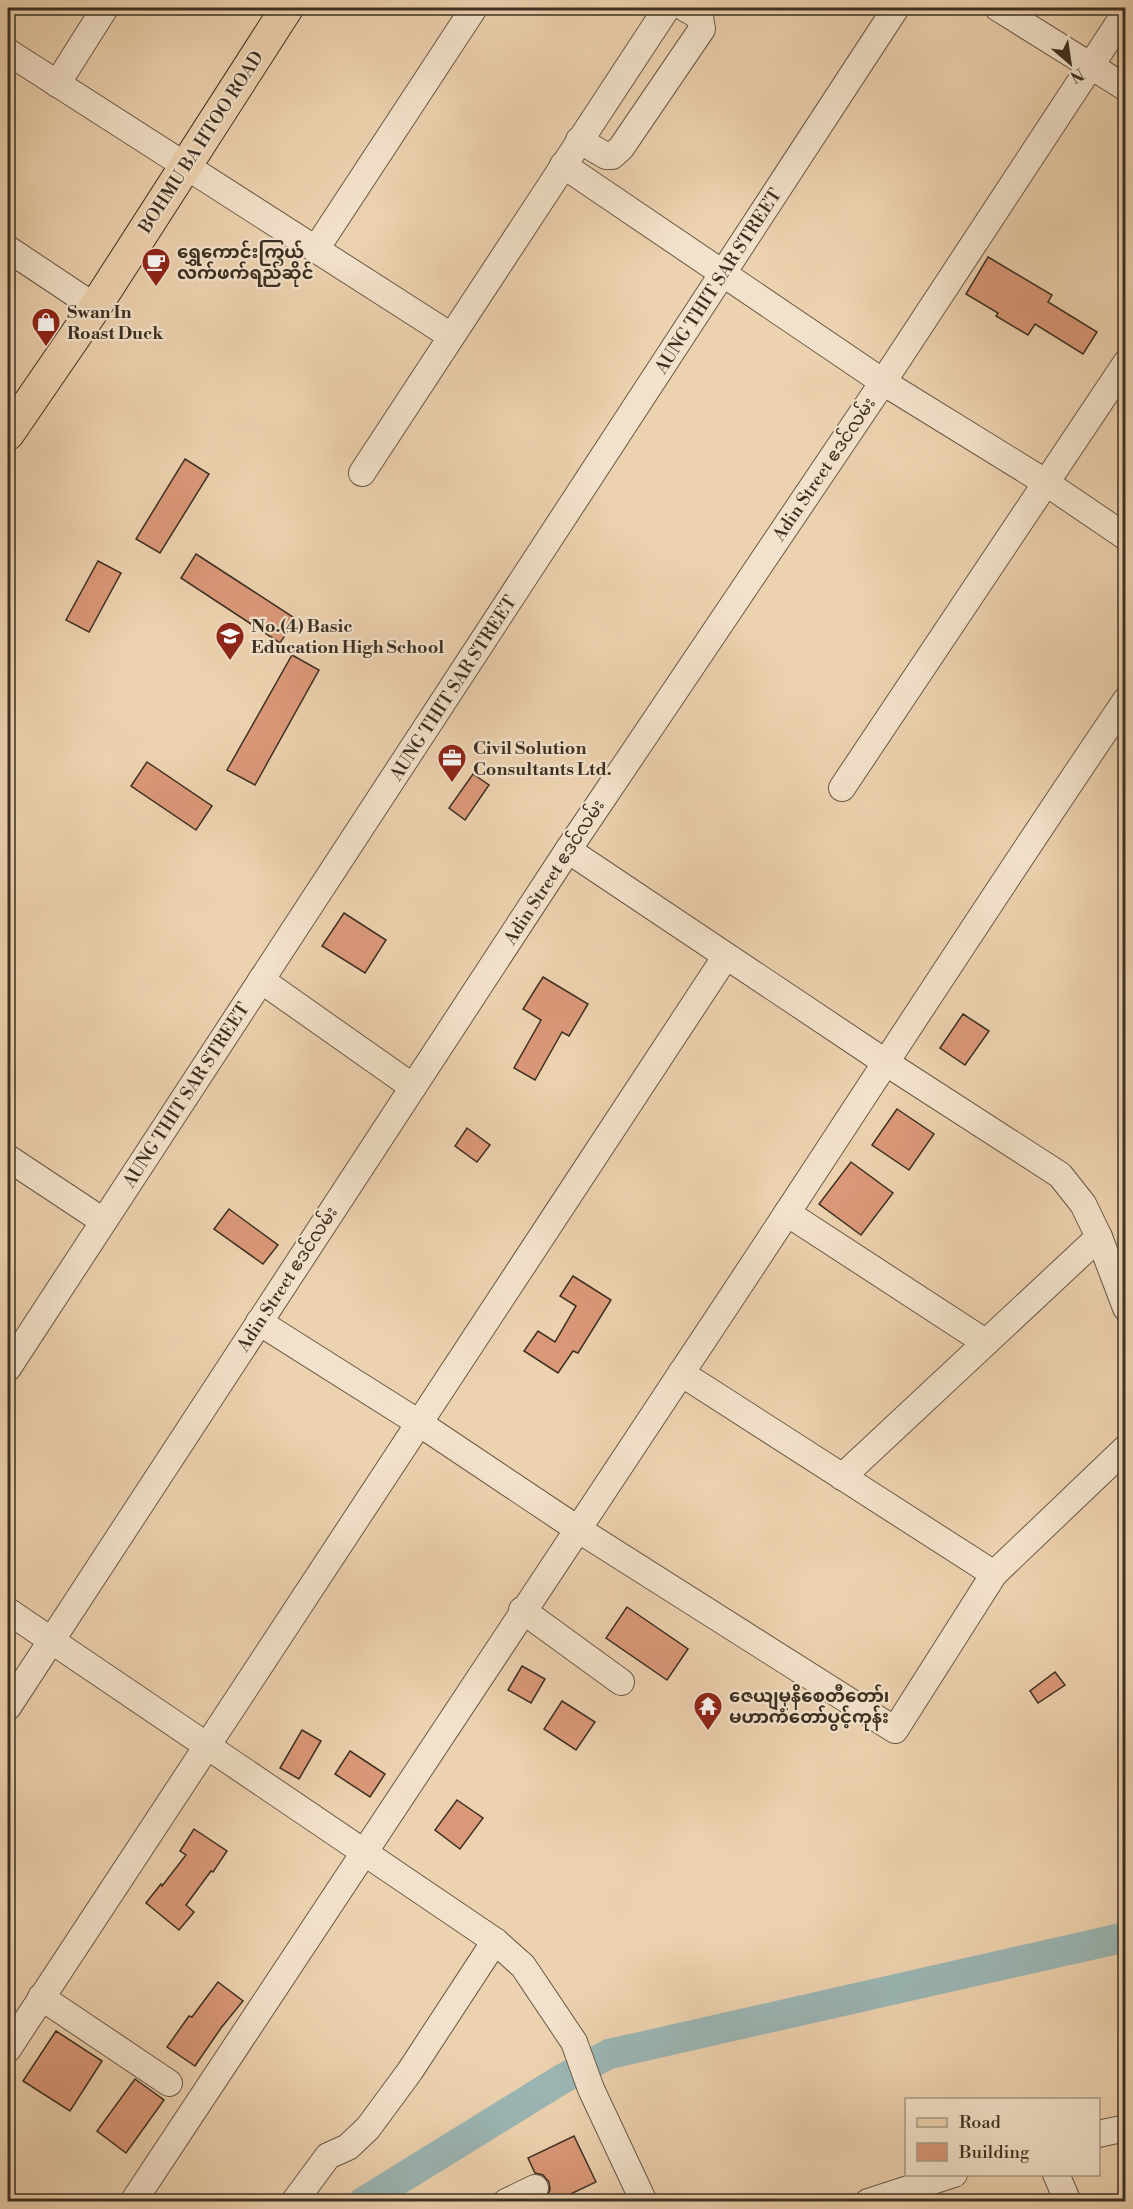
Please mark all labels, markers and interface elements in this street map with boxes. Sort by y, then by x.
north arrow [1040,33,1100,93]
street label: BOHMU BA HTOO ROAD [133,47,269,239]
text: N [1066,63,1087,87]
street label: AUNG THIT SAR STREET [649,184,787,379]
place label: ရွှေကောင်းကြွယ် လက်ဖက်ရည်ဆိုင် [177,240,314,287]
cafe icon: ရွှေကောင်းကြွယ် လက်ဖက်ရည်ဆိုင် [140,246,172,288]
place label: Swan In Roast Duck [67,301,164,345]
shop icon: Swan In Roast Duck [30,306,62,348]
street label: Adin Street ဧဒင်လမ်း [766,392,881,546]
street label: AUNG THIT SAR STREET [384,591,522,786]
place label: No.(4) Basic Education High School [251,615,444,659]
school or university icon: No.(4) Basic Education High School [214,620,246,662]
place label: Civil Solution Consultants Ltd. [473,737,612,781]
office icon: Civil Solution Consultants Ltd. [436,742,468,784]
street label: Adin Street ဧဒင်လမ်း [497,794,610,950]
street label: AUNG THIT SAR STREET [117,998,255,1193]
street label: Adin Street ဧဒင်လမ်း [230,1201,343,1357]
place label: ဇေယျမုနိစေတီတော်၊ မဟာကံတော်ပွင့်ကုန်း [729,1684,889,1731]
temple icon: ဇေယျမုနိစေတီတော်၊ မဟာကံတော်ပွင့်ကုန်း [692,1690,724,1732]
legend [905,2098,1100,2176]
text: Road [959,2111,1002,2134]
text: Building [958,2141,1030,2164]

